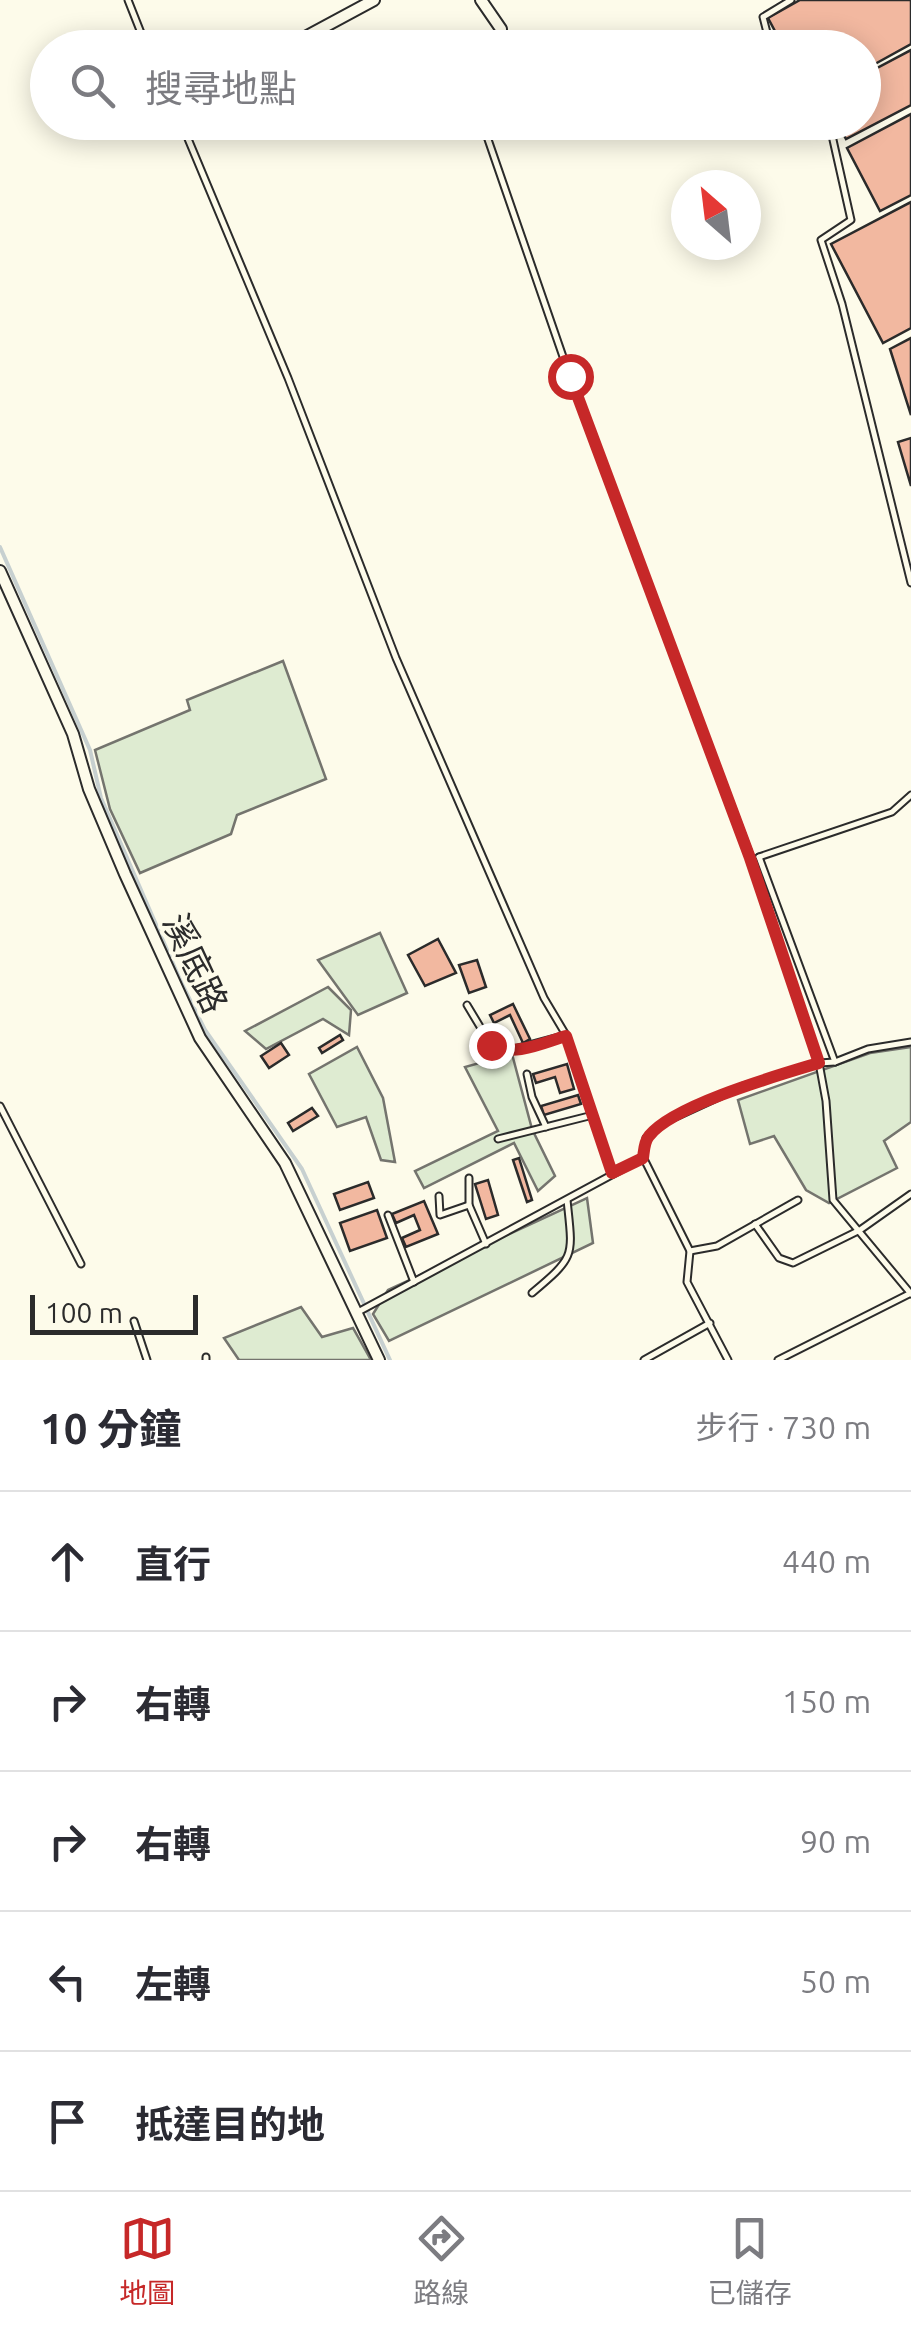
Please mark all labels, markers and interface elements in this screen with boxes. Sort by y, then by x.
search box [30,30,881,140]
icon: search [65,58,120,113]
text: 搜尋地點 [145,67,297,109]
north arrow [671,170,761,260]
route start [548,354,594,400]
street label: 溪底路 [156,907,236,1019]
route end [469,1023,515,1069]
scale bar [30,1290,198,1334]
text: 100 m [45,1297,123,1328]
text: 10 分鐘 [40,1405,181,1452]
text: 步行 · 730 m [695,1409,871,1445]
icon: ahead [40,1534,95,1589]
text: 直行 [135,1543,211,1585]
text: 440 m [782,1543,871,1579]
icon: right [40,1674,95,1729]
text: 右轉 [135,1683,211,1725]
text: 150 m [782,1683,871,1719]
icon: right [40,1814,95,1869]
text: 右轉 [135,1823,211,1865]
text: 90 m [800,1823,871,1859]
icon: left [40,1954,95,2009]
text: 左轉 [135,1963,211,2005]
text: 50 m [800,1963,871,1999]
icon: arrive [40,2094,95,2149]
text: 抵達目的地 [135,2103,325,2145]
tab: 地圖 [119,2211,175,2311]
tab: 路線 [413,2211,470,2311]
tab: 已儲存 [708,2211,792,2311]

